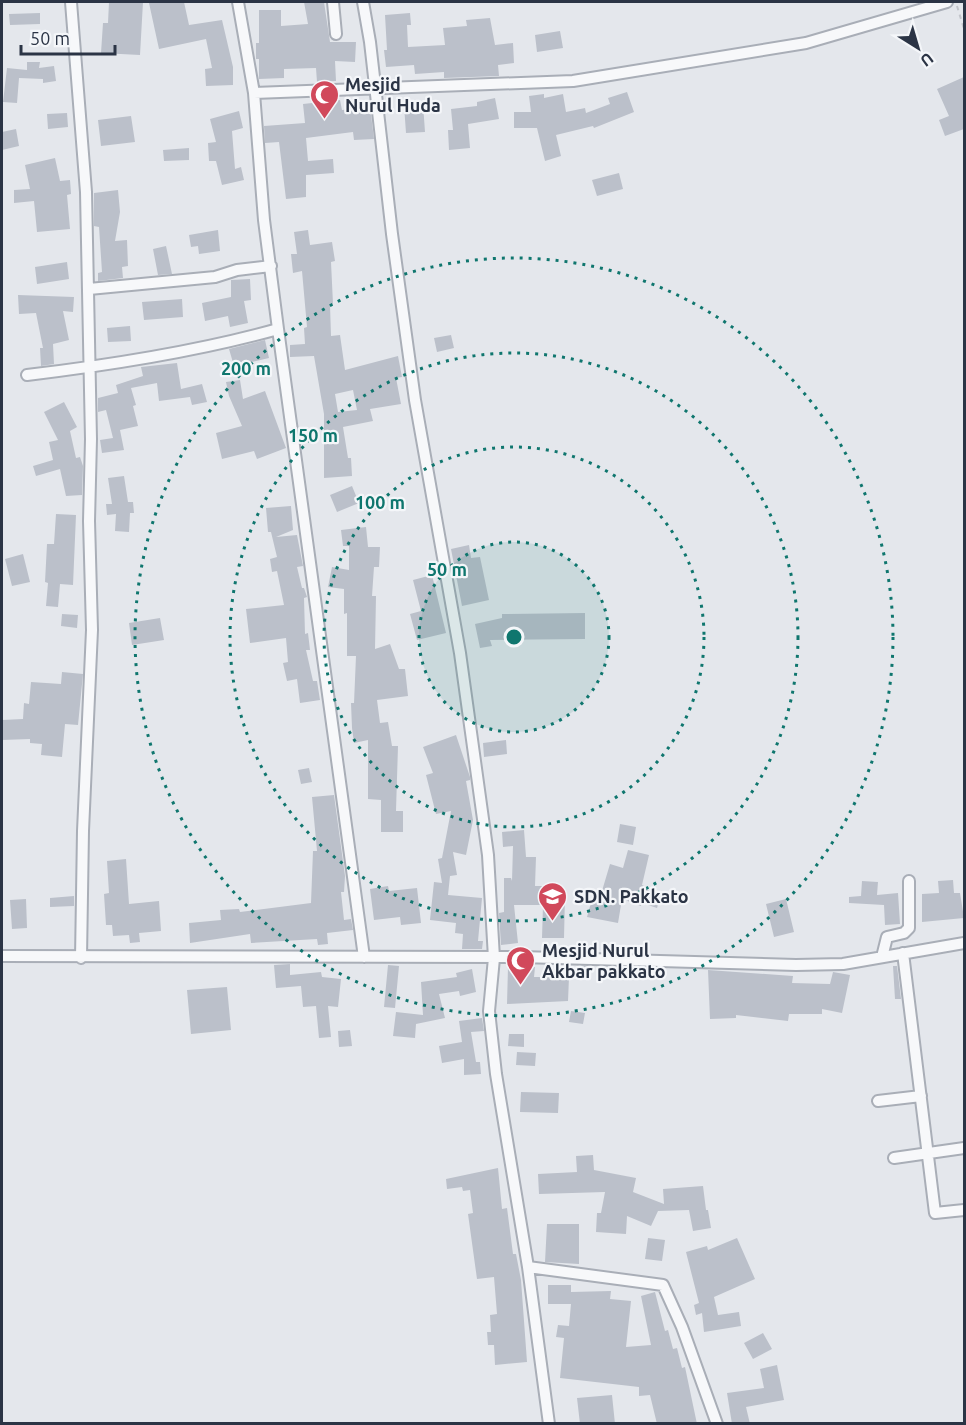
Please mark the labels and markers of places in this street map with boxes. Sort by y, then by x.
place label: Mesjid Nurul Huda [345,74,441,115]
mosque icon: Mesjid Nurul Huda [308,78,340,120]
centre of rings [504,627,524,647]
school or university icon: SDN. Pakkato [537,880,569,922]
place label: SDN. Pakkato [574,886,688,906]
place label: Mesjid Nurul Akbar pakkato [542,940,666,981]
mosque icon: Mesjid Nurul Akbar pakkato [505,944,537,986]

